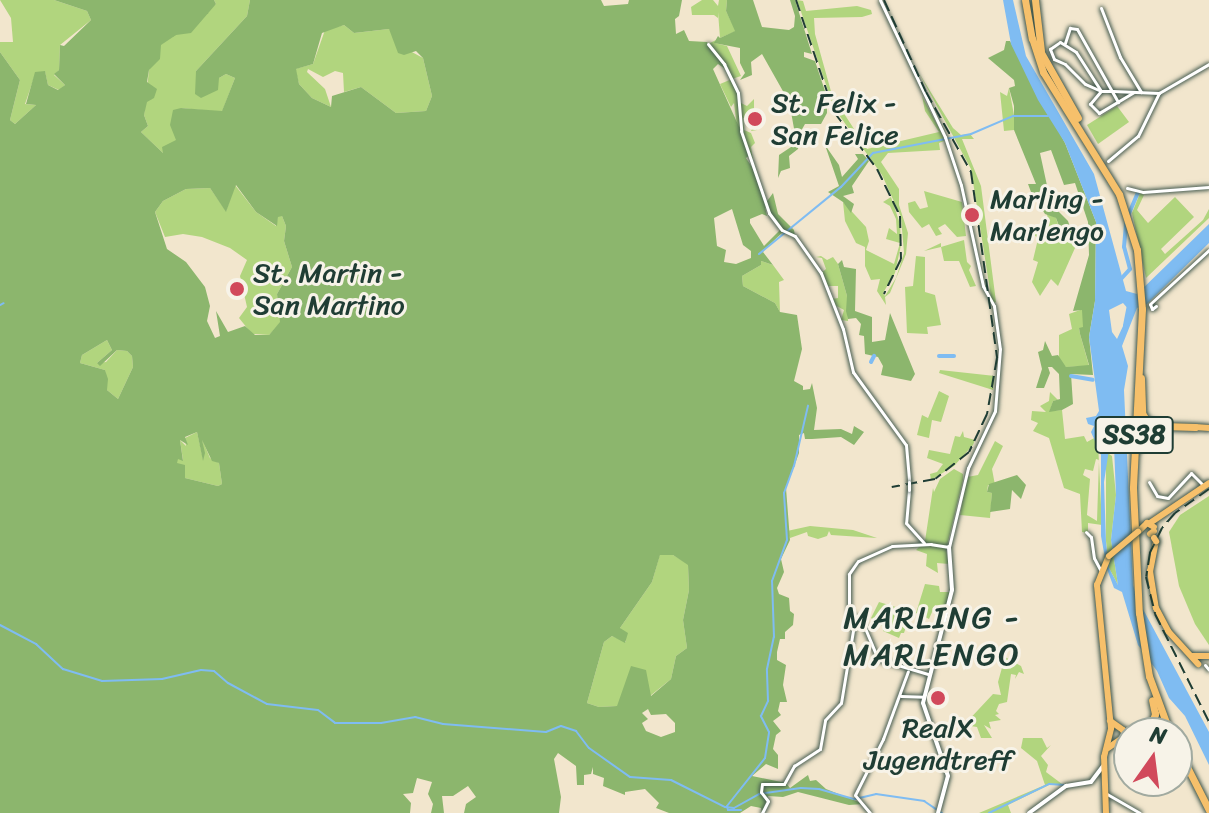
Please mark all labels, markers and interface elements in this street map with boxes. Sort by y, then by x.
place label: St. Felix - San Felice [771,86,898,152]
marker: St. Felix - San Felice [746,110,764,128]
place label: Marling - Marlengo [990,182,1104,248]
marker: Marling - Marlengo [961,204,983,226]
place label: St. Martin - San Martino [253,256,404,322]
marker: St. Martin - San Martino [228,280,246,298]
road number: SS38 [1094,413,1174,457]
district label: MARLING - MARLENGO [843,600,1021,675]
marker: RealX Jugendtreff [929,689,947,707]
place label: RealX Jugendtreff [864,711,1012,777]
text: N [1146,714,1171,756]
north arrow [1113,717,1193,797]

